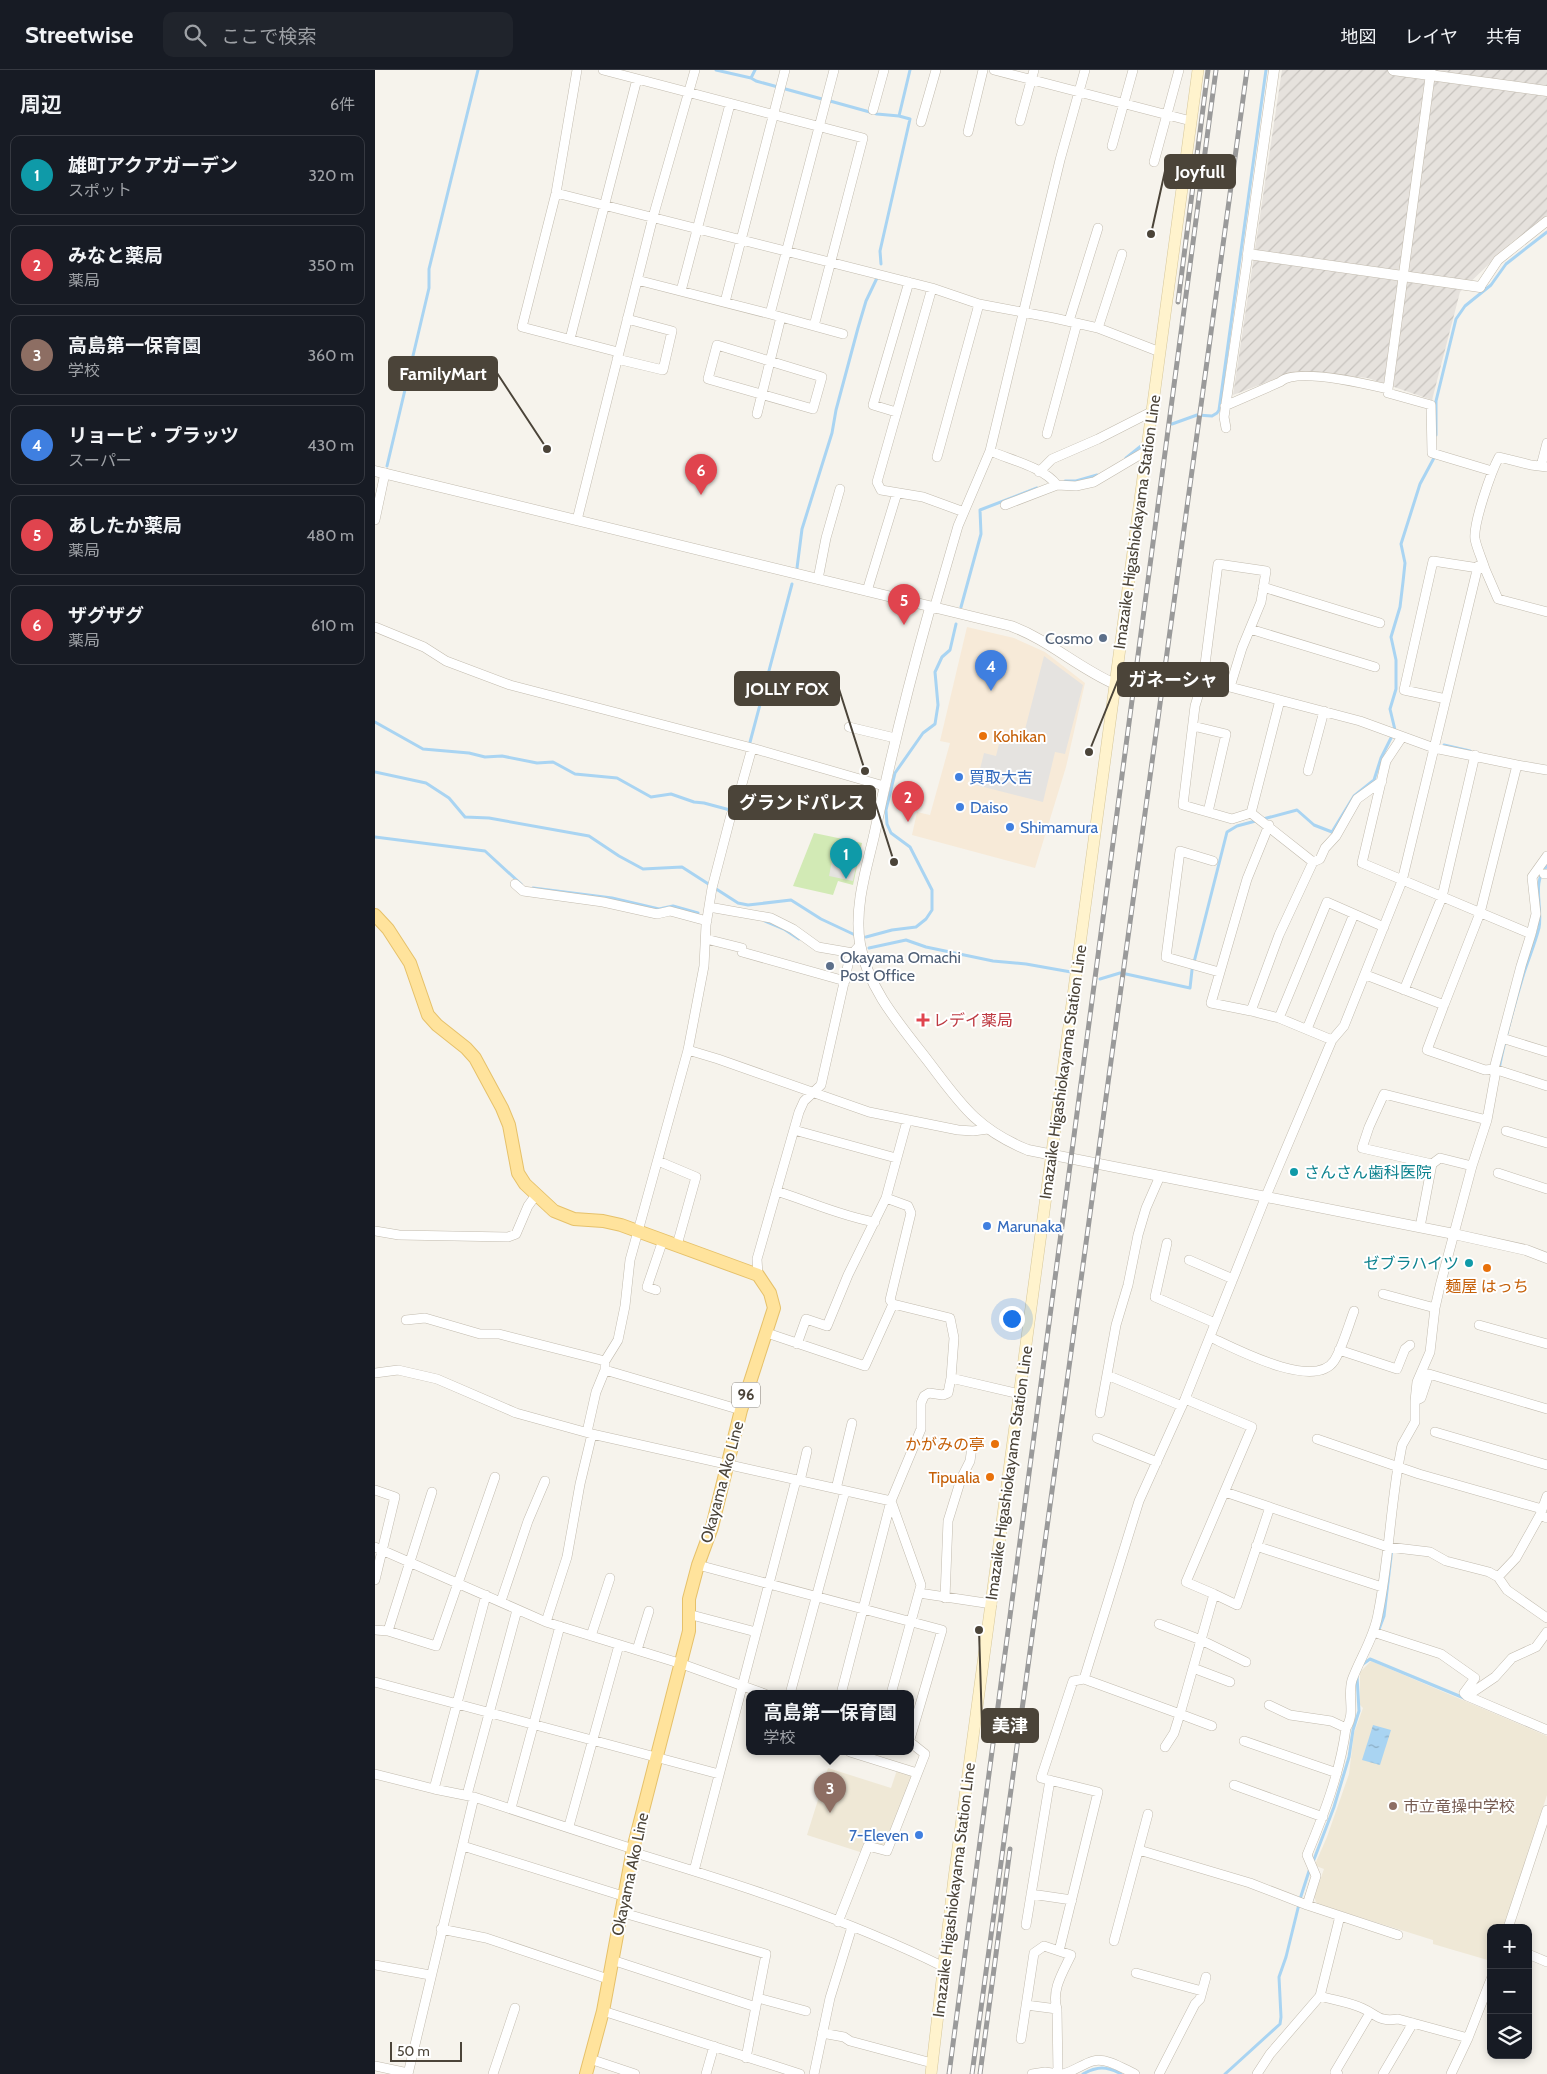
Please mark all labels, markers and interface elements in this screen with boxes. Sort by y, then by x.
search box [163,12,513,57]
text: Streetwise [25,20,133,49]
icon: search [181,21,209,49]
text: ここで検索 [221,25,316,48]
text: 地図 [1341,26,1377,48]
text: レイヤ [1405,26,1458,48]
text: 共有 [1486,26,1522,48]
text: 周辺 [20,92,62,117]
text: 6件 [330,95,355,114]
text: 雄町アクアガーデン [68,154,238,177]
callout: Joyfull [1165,155,1235,188]
text: Joyfull [1174,161,1225,183]
text: 1 [34,166,40,185]
text: 320 m [308,166,354,185]
text: スポット [68,181,132,200]
text: みなと薬局 [68,244,163,267]
text: 2 [33,256,41,275]
text: 350 m [308,256,354,275]
text: 薬局 [68,271,100,290]
text: 高島第一保育園 [68,334,201,357]
text: 3 [33,346,41,365]
text: 360 m [307,346,354,365]
callout: FamilyMart [389,357,497,390]
text: 学校 [68,361,100,380]
text: FamilyMart [399,363,487,385]
street label: Imazaike Higashiokayama Station Line [1110,394,1164,650]
text: リョービ・プラッツ [68,424,239,447]
text: 4 [32,436,42,455]
text: 430 m [307,436,354,455]
text: スーパー [68,451,132,470]
pin: 6 [685,454,717,495]
text: あしたか薬局 [68,514,182,537]
text: 5 [33,526,41,545]
text: 480 m [306,526,354,545]
text: 薬局 [68,541,100,560]
pin: 5 [888,584,920,625]
text: ザグザグ [68,604,144,627]
text: 6 [33,616,42,635]
text: 610 m [311,616,354,635]
place label: Cosmo [1045,629,1093,648]
text: 薬局 [68,631,100,650]
marker: Cosmo [1097,632,1109,644]
pin: 4 [975,650,1007,691]
callout: ガネーシャ [1118,663,1228,696]
text: ガネーシャ [1128,669,1218,691]
callout: JOLLY FOX [735,672,839,705]
text: JOLLY FOX [744,678,830,700]
place label: Kohikan [993,727,1046,746]
marker: Kohikan [977,730,989,742]
place label: 買取大吉 [969,768,1033,787]
marker: 買取大吉 [953,771,965,783]
pin: 2 [892,781,924,822]
callout: グランドパレス [729,786,875,819]
text: グランドパレス [739,792,865,814]
place label: Daiso [970,798,1008,817]
marker: Daiso [954,801,966,813]
place label: Shimamura [1020,818,1098,837]
marker: Shimamura [1004,821,1016,833]
pin: 1 [830,838,862,879]
street label: Imazaike Higashiokayama Station Line [1036,944,1090,1200]
place label: Okayama Omachi Post Office [840,948,961,985]
marker: Okayama Omachi Post Office [824,960,836,972]
place label: レデイ薬局 [933,1011,1013,1030]
marker: レデイ薬局 [917,1014,929,1026]
place label: さんさん歯科医院 [1304,1163,1432,1182]
marker: さんさん歯科医院 [1288,1166,1300,1178]
place label: Marunaka [997,1217,1063,1236]
marker: Marunaka [981,1220,993,1232]
place label: ゼブラハイツ [1363,1254,1459,1273]
marker: ゼブラハイツ [1463,1257,1475,1269]
marker: 麺屋 はっち [1481,1262,1493,1274]
place label: 麺屋 はっち [1445,1277,1529,1296]
your location [999,1306,1025,1332]
street label: Imazaike Higashiokayama Station Line [982,1345,1036,1601]
road number: 96 [732,1382,760,1408]
street label: Okayama Ako Line [697,1419,747,1545]
place label: かがみの亭 [905,1435,985,1454]
marker: かがみの亭 [989,1438,1001,1450]
place label: Tipualia [928,1468,980,1487]
marker: Tipualia [984,1471,996,1483]
popup [746,1690,914,1755]
text: 高島第一保育園 [763,1701,897,1724]
callout: 美津 [982,1709,1038,1742]
text: 美津 [992,1715,1028,1737]
text: 学校 [763,1728,796,1747]
street label: Imazaike Higashiokayama Station Line [929,1761,979,2019]
pin: 3 [814,1772,846,1813]
place label: 市立竜操中学校 [1403,1797,1515,1816]
marker: 市立竜操中学校 [1387,1800,1399,1812]
street label: Okayama Ako Line [608,1811,652,1937]
place label: 7-Eleven [849,1826,909,1845]
marker: 7-Eleven [913,1829,925,1841]
map controls [1487,1924,1532,2059]
button: + [1487,1924,1532,1969]
button: − [1487,1969,1532,2014]
button: layers [1487,2014,1532,2059]
scale bar [390,2039,463,2062]
text: 50 m [397,2042,430,2060]

